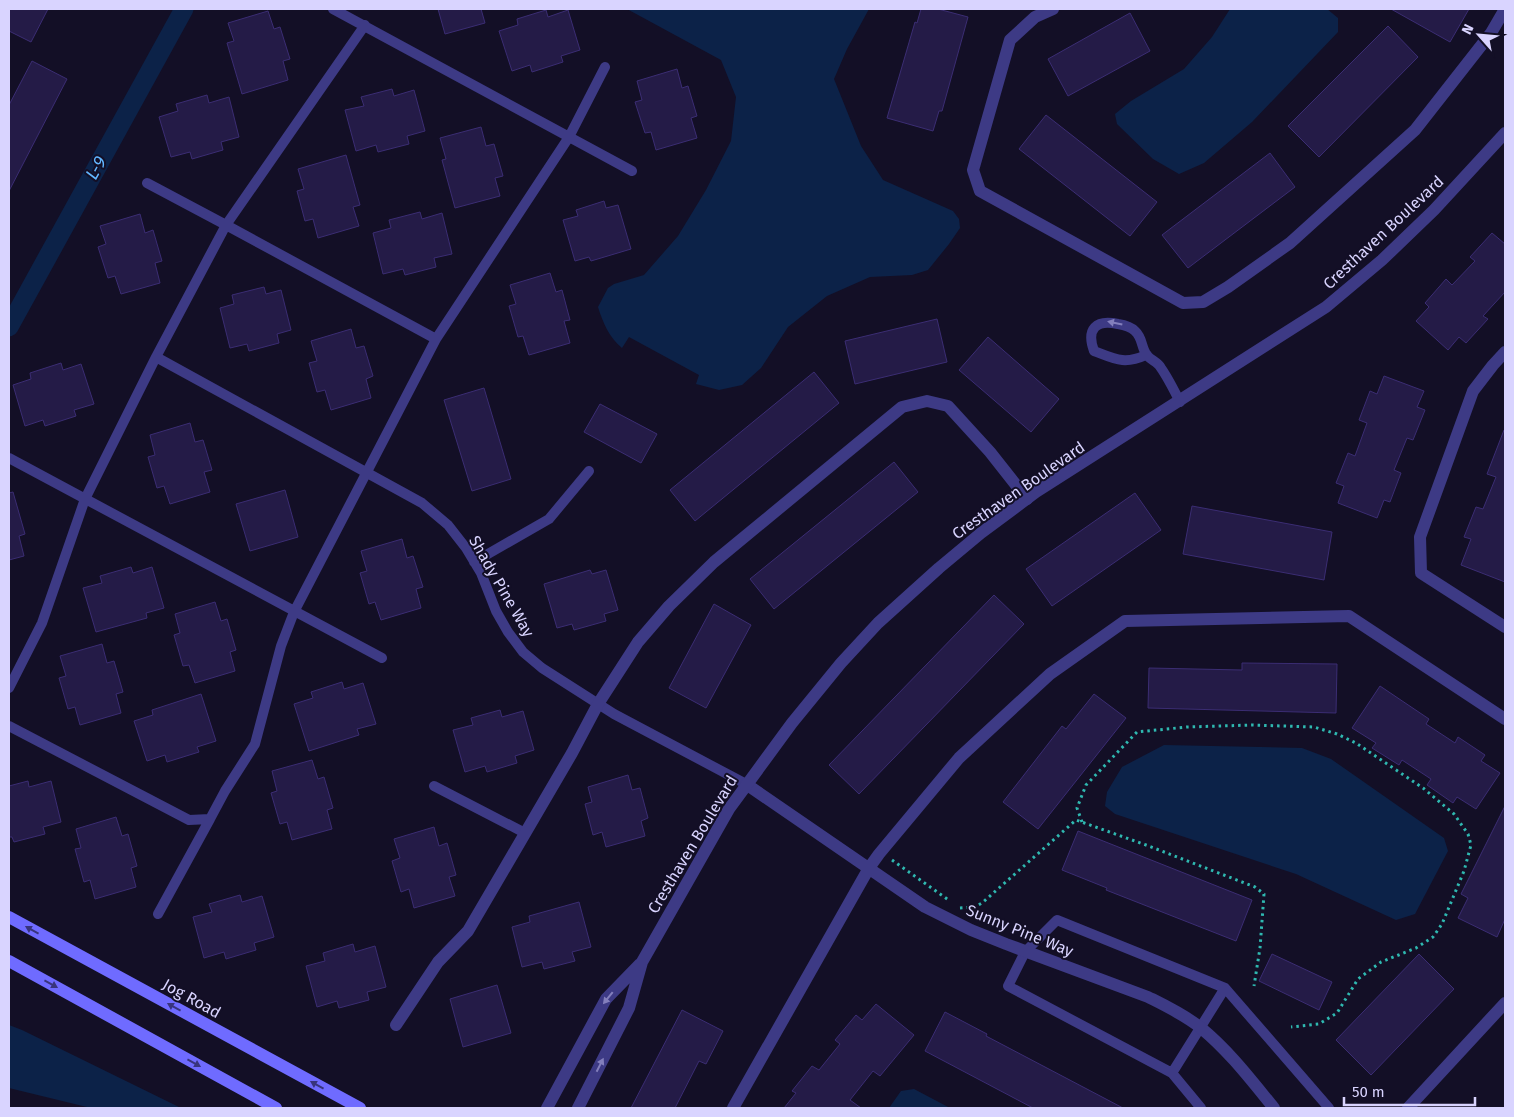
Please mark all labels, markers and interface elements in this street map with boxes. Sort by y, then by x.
north arrow [1454,10,1504,60]
text: N [1458,21,1478,37]
water label: L-9 [81,152,111,184]
street label: Cresthaven Boulevard [1319,172,1447,293]
one-way arrow [1107,319,1123,327]
street label: Cresthaven Boulevard [948,437,1088,543]
street label: Shady Pine Way [465,532,538,640]
street label: Cresthaven Boulevard [644,772,741,917]
street label: Sunny Pine Way [963,900,1076,961]
one-way arrow [25,925,38,934]
street label: Jog Road [159,975,224,1022]
one-way arrow [45,980,58,989]
one-way arrow [603,991,614,1004]
one-way arrow [167,1003,182,1011]
one-way arrow [596,1058,604,1072]
one-way arrow [186,1059,201,1067]
scale bar [1344,1074,1475,1106]
one-way arrow [310,1081,324,1089]
text: 50 m [1352,1083,1385,1101]

